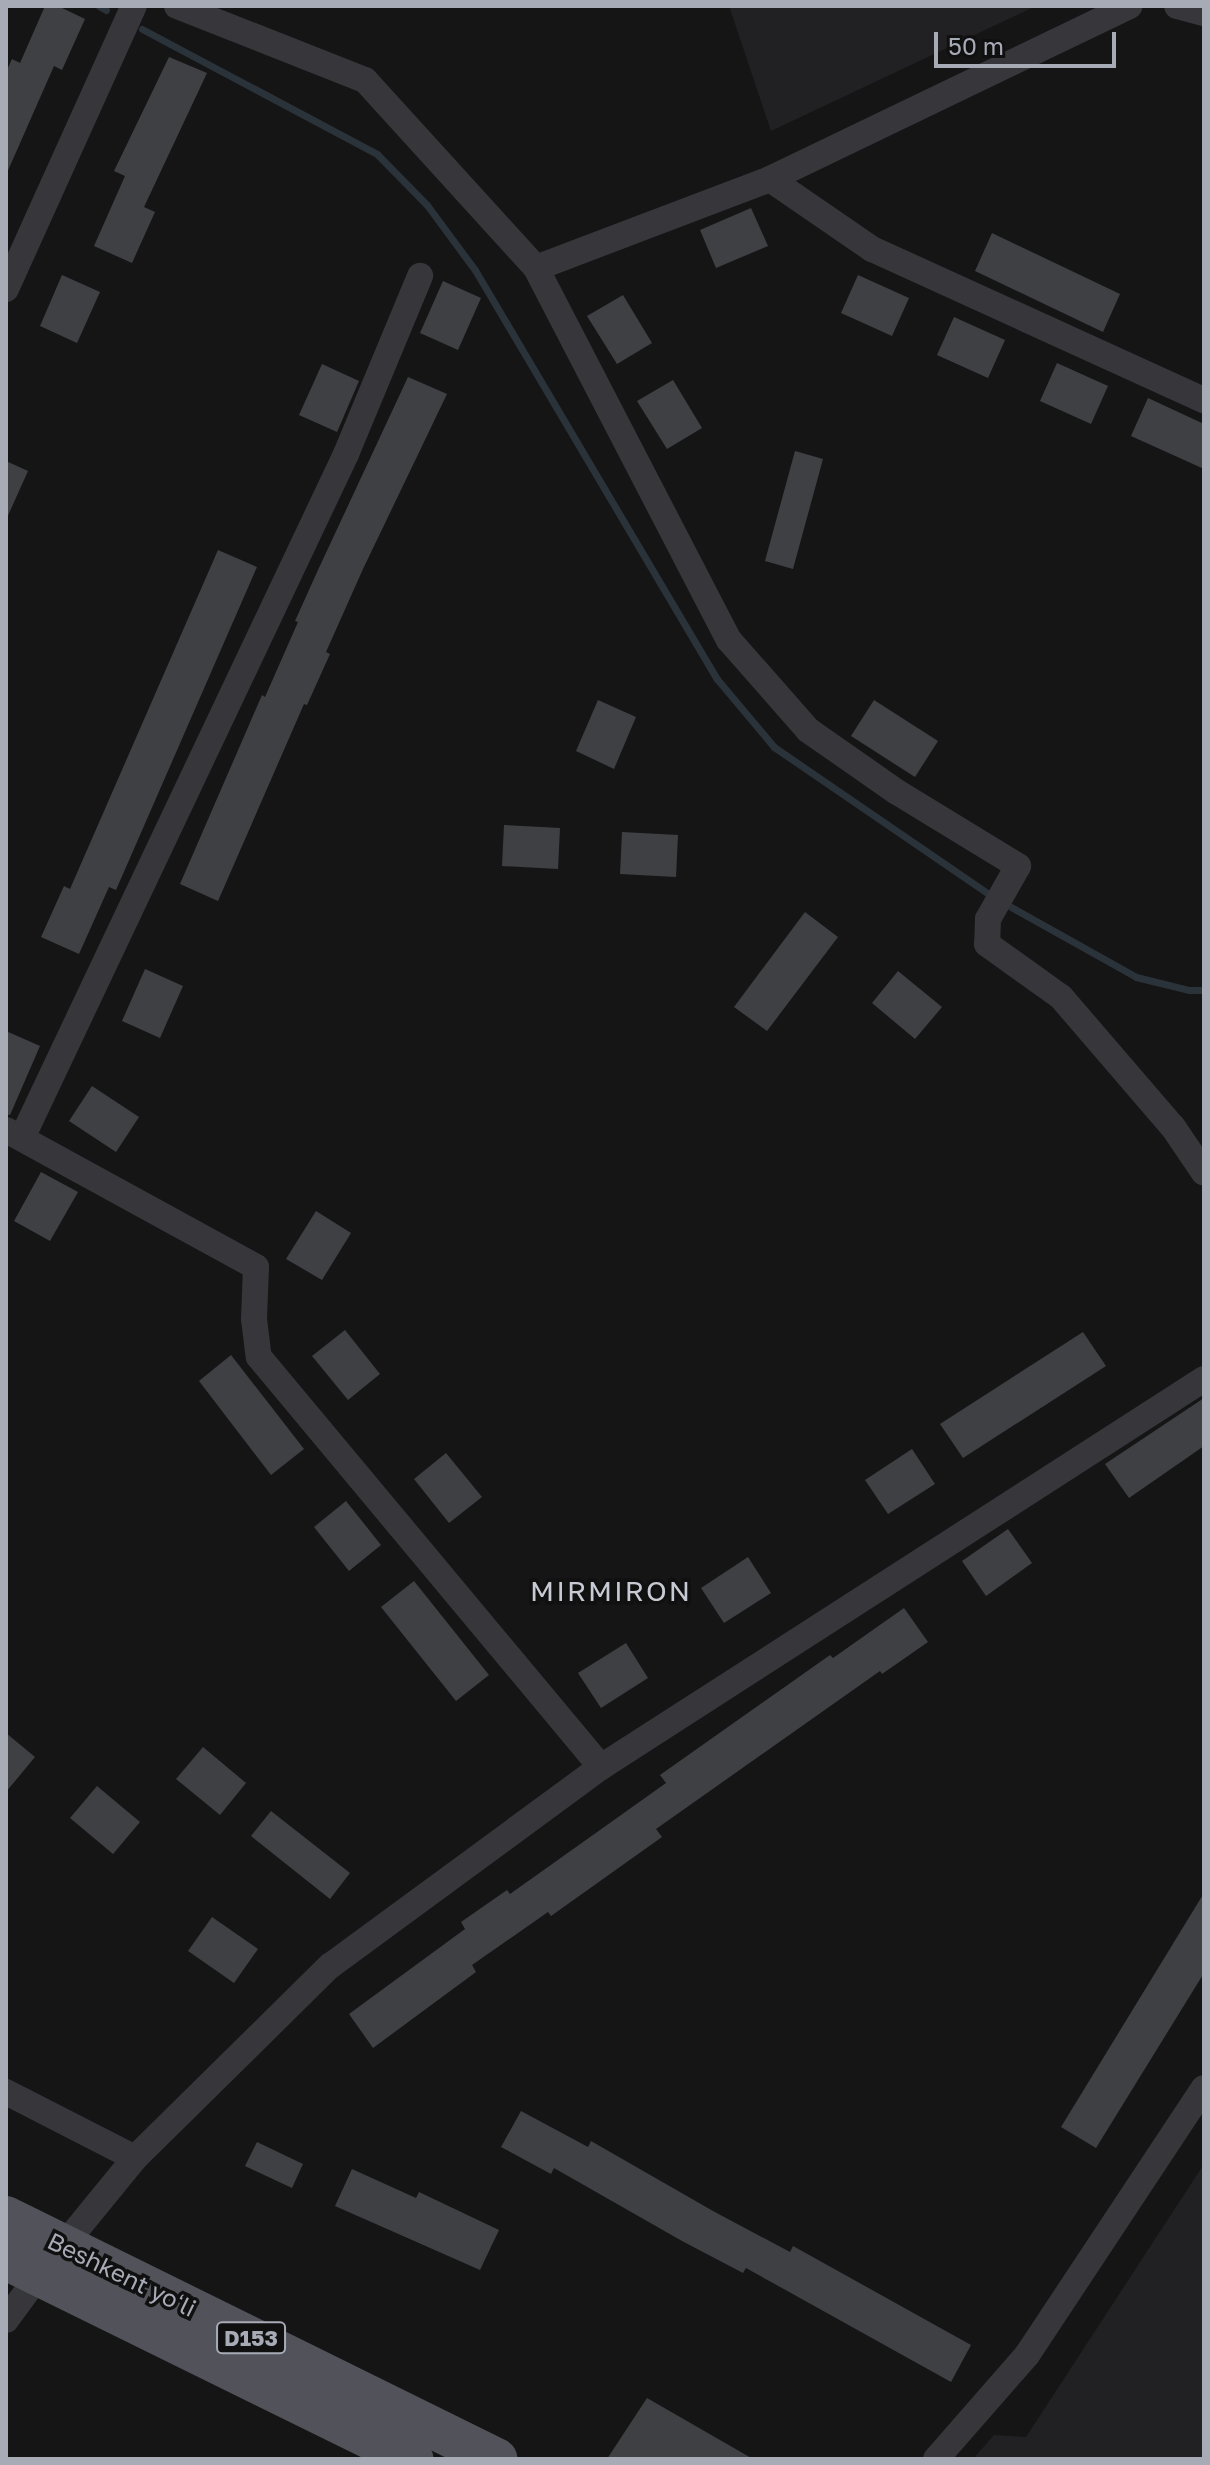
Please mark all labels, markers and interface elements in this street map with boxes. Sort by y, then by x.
scale bar [938,16,1120,66]
text: 50 m [948,31,1004,60]
district label: MIRMIRON [530,1574,692,1608]
street label: Beshkent yoʻli [43,2226,201,2322]
road number: D153 [215,2320,287,2356]

